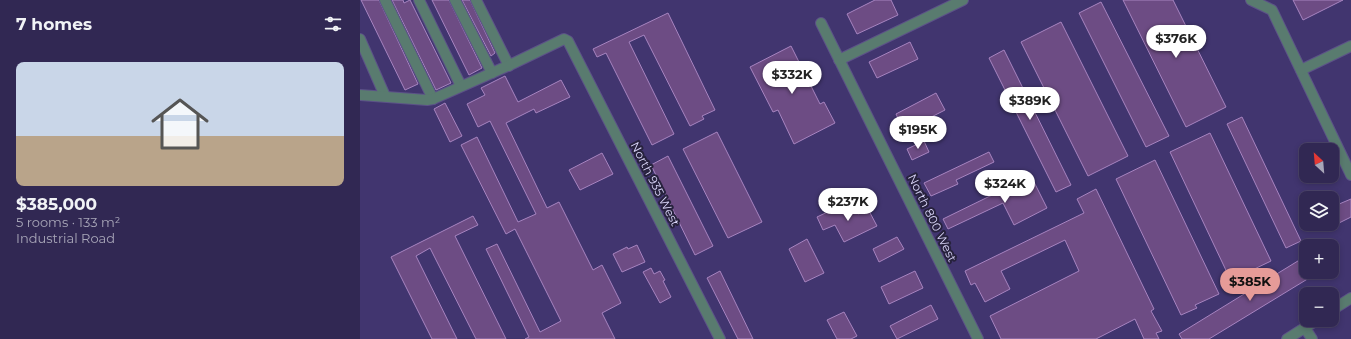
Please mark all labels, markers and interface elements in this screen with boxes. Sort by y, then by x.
icon: filters [322,13,344,35]
text: 7 homes [16,14,92,34]
pin: $376K [1148,25,1204,59]
text: $376K [1155,30,1197,46]
pin: $332K [764,61,820,95]
text: $332K [772,66,812,82]
pin: $389K [1002,87,1058,121]
icon: home [144,88,216,160]
text: $389K [1009,92,1051,108]
pin: $195K [890,116,946,150]
text: $195K [899,121,937,137]
street label: North 935 West [628,139,683,229]
north arrow [1299,143,1339,183]
map controls [1299,143,1339,327]
pin: $324K [977,170,1033,204]
street label: North 800 West [905,171,960,264]
text: $324K [984,175,1026,191]
pin: $237K [820,188,876,222]
button: layers [1299,191,1339,231]
text: $237K [827,193,869,209]
text: $385,000 [16,194,97,214]
text: 5 rooms · 133 m² [16,214,120,230]
text: Industrial Road [16,230,115,246]
button: + [1299,239,1339,279]
pin: $385K [1222,268,1278,302]
text: $385K [1229,273,1271,289]
button: − [1299,287,1339,327]

